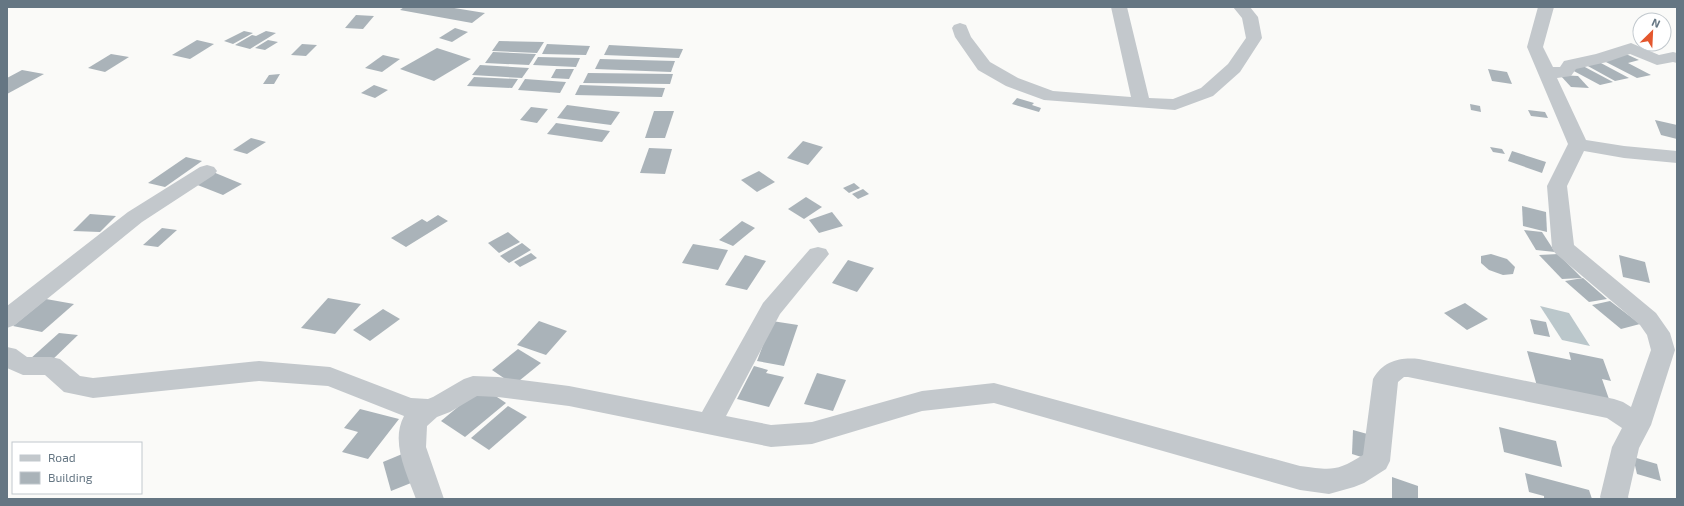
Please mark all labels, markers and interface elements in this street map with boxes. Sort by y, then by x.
north arrow [1632,12,1672,52]
text: N [1650,15,1663,30]
legend [12,442,142,494]
text: Road [48,450,76,464]
text: Building [48,470,93,484]

